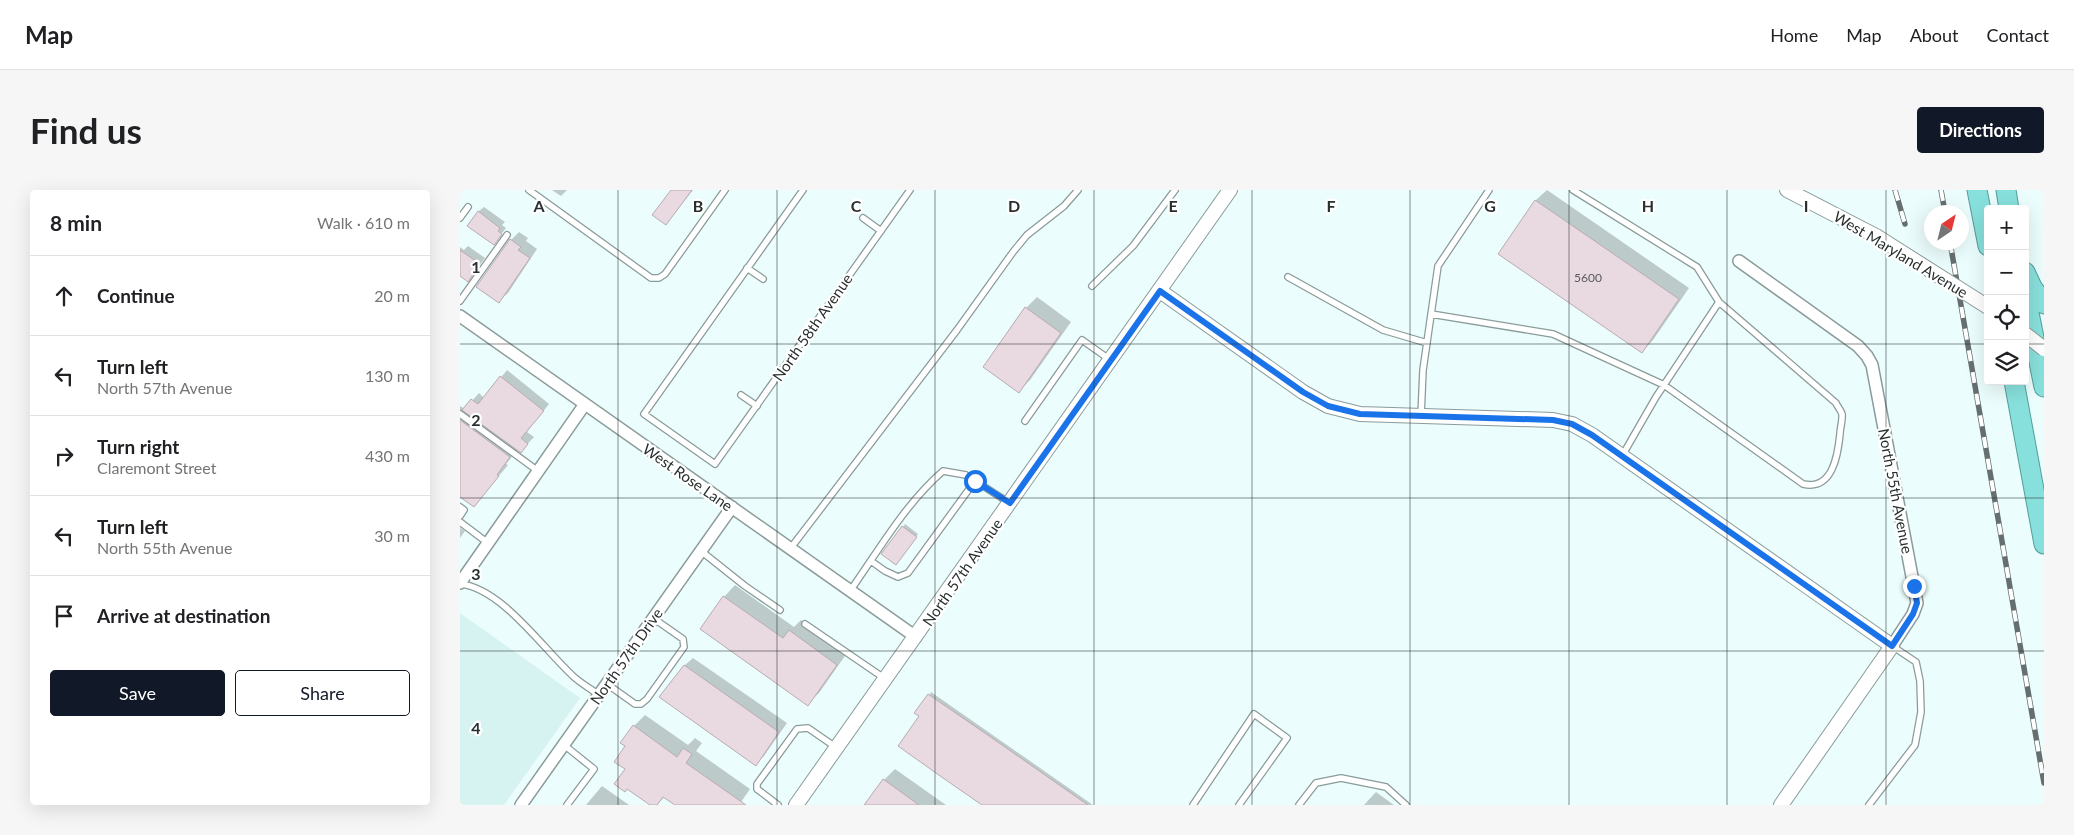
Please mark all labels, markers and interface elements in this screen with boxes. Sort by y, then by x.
text: Map [25,20,73,49]
text: Home [1770,24,1818,46]
text: Map [1846,24,1882,46]
text: About [1910,24,1959,46]
text: Contact [1987,24,2049,46]
button: Directions [1917,107,2044,153]
text: Find us [30,109,142,151]
text: A [532,196,545,215]
text: B [693,196,703,215]
text: C [851,196,862,215]
text: D [1008,196,1020,215]
text: E [1168,196,1178,215]
text: F [1326,196,1336,215]
text: G [1484,196,1496,215]
text: H [1642,196,1654,215]
text: I [1804,196,1808,215]
north arrow [1924,205,1969,250]
map controls [1984,205,2029,385]
button: + [1984,205,2029,250]
street label: West Maryland Avenue [1831,207,1971,301]
text: 8 min [50,210,102,235]
text: Walk · 610 m [317,213,410,232]
button: − [1984,250,2029,295]
text: 1 [471,257,481,276]
street label: North 58th Avenue [768,270,856,384]
house number: 5600 [1574,270,1602,285]
icon: ahead [50,282,78,310]
text: Continue [97,284,175,307]
text: 20 m [374,286,410,305]
button: locate [1984,295,2029,340]
button: layers [1984,340,2029,385]
text: Turn left [97,355,168,378]
icon: left [50,362,78,390]
text: 130 m [365,366,410,385]
text: North 57th Avenue [97,378,232,397]
text: 2 [471,410,481,429]
street label: North 55th Avenue [1875,427,1917,555]
text: Turn right [97,435,179,458]
street label: West Rose Lane [640,439,736,515]
icon: right [50,442,78,470]
text: 430 m [365,446,410,465]
text: Claremont Street [97,458,216,477]
route start [964,470,987,493]
text: Turn left [97,515,168,538]
street label: North 57th Avenue [918,515,1006,629]
icon: left [50,522,78,550]
text: 30 m [374,526,410,545]
text: North 55th Avenue [97,538,232,557]
text: 3 [471,564,481,583]
route end [1903,575,1926,598]
icon: arrive [50,602,78,630]
text: Arrive at destination [97,604,270,627]
street label: North 57th Drive [586,604,666,708]
button: Save [50,670,225,716]
button: Share [235,670,410,716]
text: 4 [471,718,481,737]

